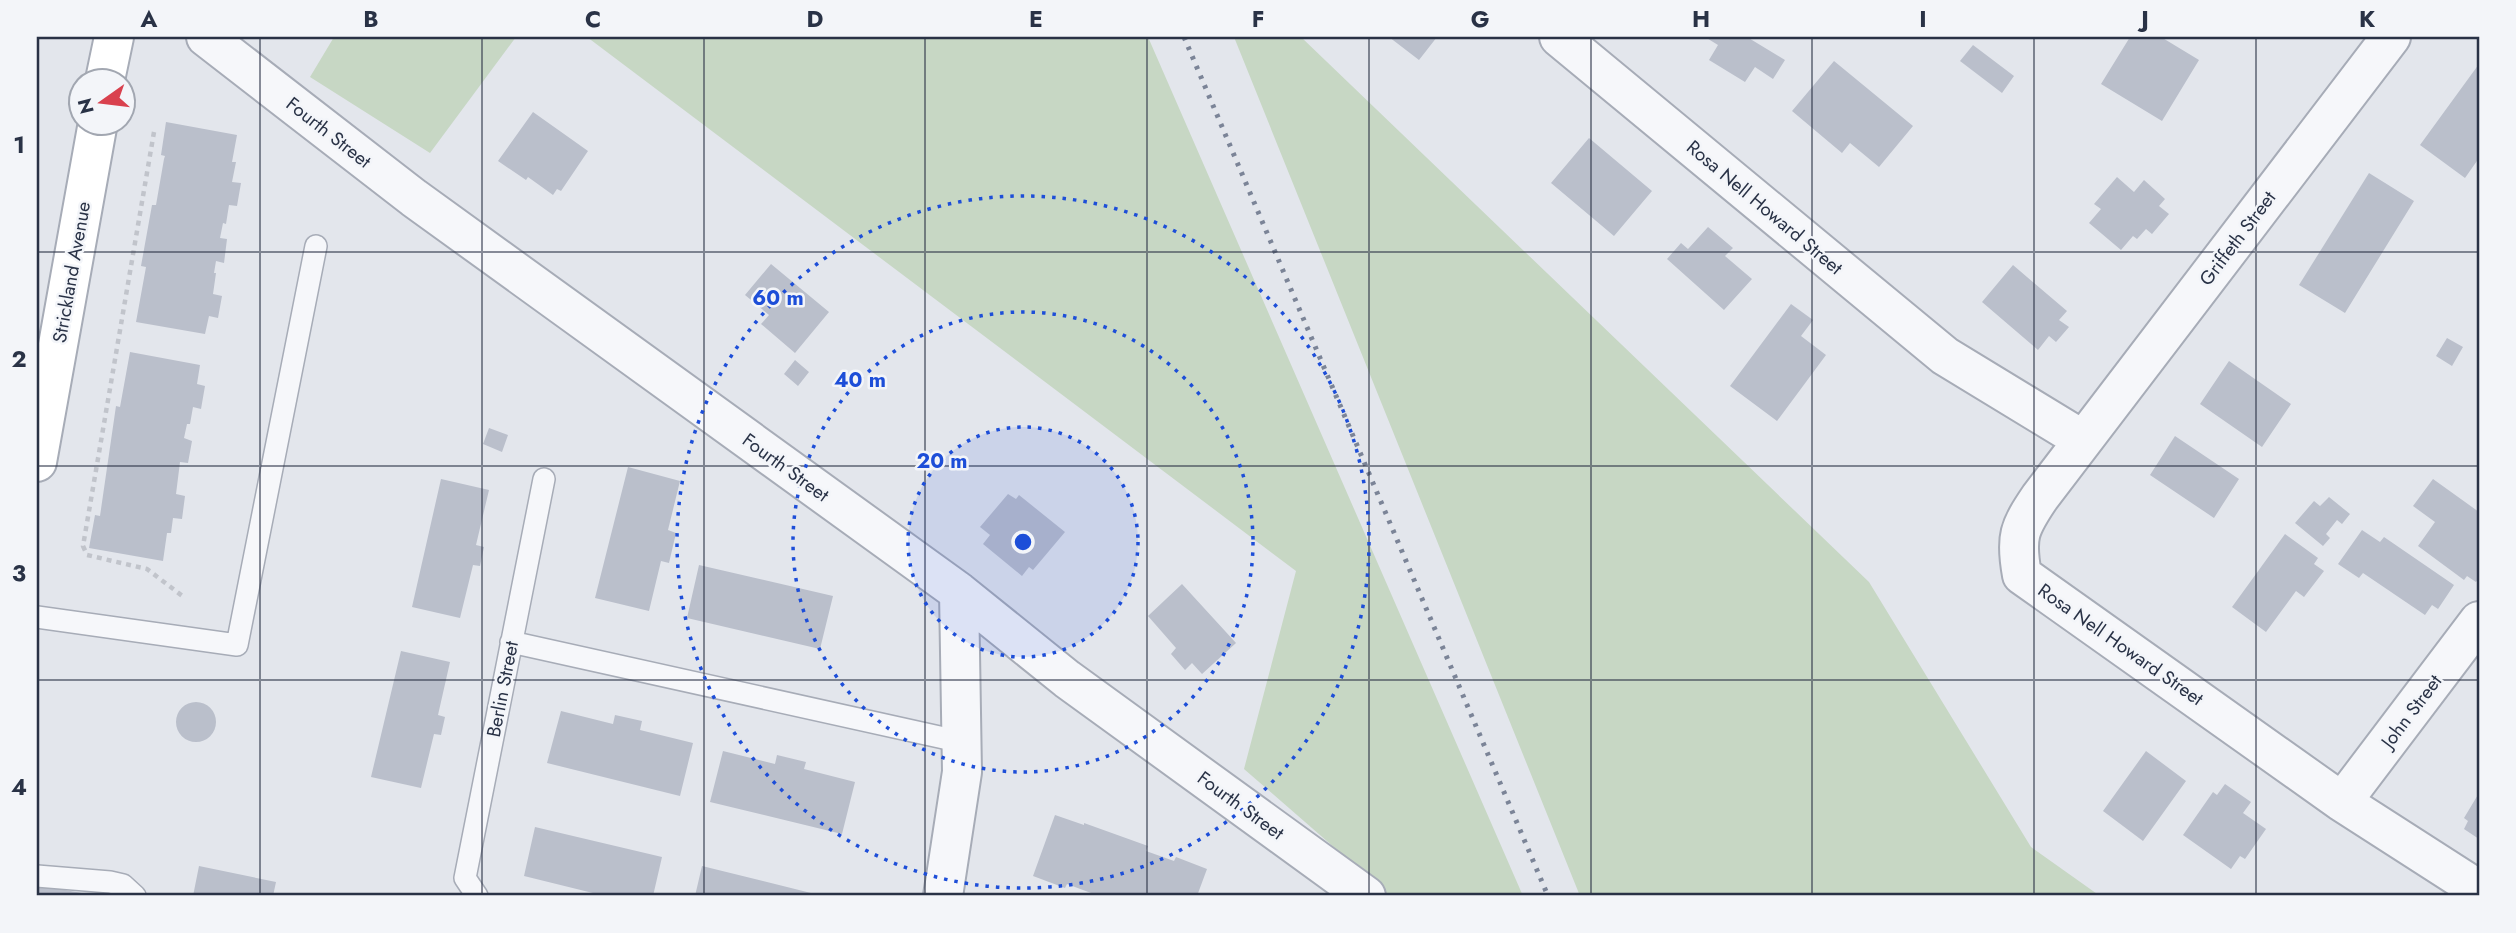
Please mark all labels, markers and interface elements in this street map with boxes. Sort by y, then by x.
text: A [140,2,158,36]
text: B [363,2,379,36]
text: C [585,2,601,36]
text: D [807,2,824,36]
text: E [1029,2,1043,36]
text: F [1252,2,1264,36]
text: G [1471,2,1489,36]
text: H [1692,2,1710,36]
text: I [1919,2,1927,36]
text: J [2137,2,2149,36]
text: K [2359,2,2376,36]
north arrow [66,66,136,136]
street label: Fourth Street [280,91,377,175]
text: N [71,95,101,117]
text: 1 [13,128,25,162]
street label: Rosa Nell Howard Street [1681,134,1849,281]
street label: Griffeth Street [2193,185,2282,291]
street label: Strickland Avenue [46,199,97,345]
text: 60 m [752,283,804,313]
text: 2 [11,342,27,376]
text: 40 m [834,365,886,395]
street label: Fourth Street [737,427,835,508]
text: 20 m [916,446,968,476]
centre of rings [1011,530,1035,554]
text: 3 [12,556,26,590]
street label: Rosa Nell Howard Street [2032,577,2209,712]
street label: Berlin Street [480,638,525,739]
street label: John Street [2373,669,2448,756]
street label: Fourth Street [1192,765,1290,846]
text: 4 [11,770,27,804]

